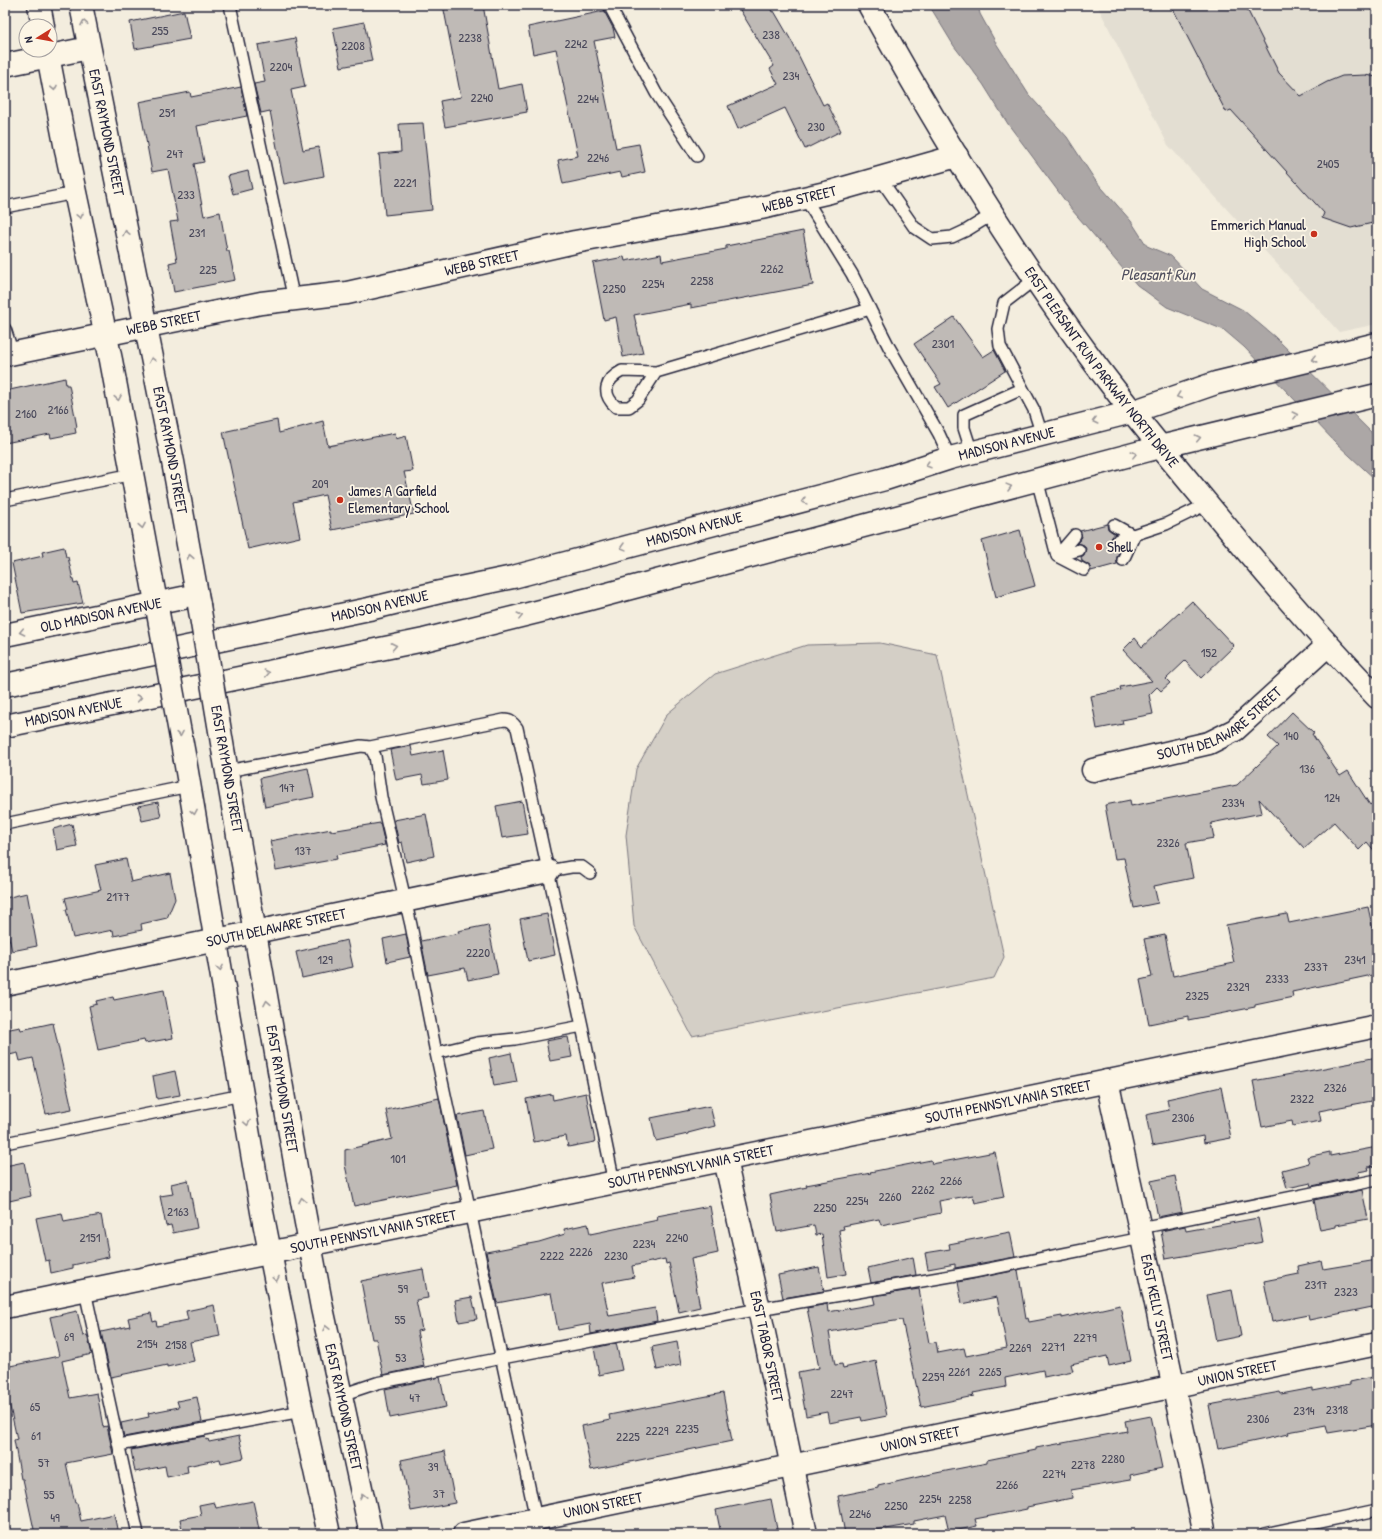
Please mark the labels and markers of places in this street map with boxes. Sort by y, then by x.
place label: Emmerich Manual High School [1211,214,1306,252]
marker: Emmerich Manual High School [1309,229,1319,239]
place label: James A Garfield Elementary School [348,480,449,518]
marker: James A Garfield Elementary School [335,495,345,505]
place label: Shell [1107,536,1133,557]
marker: Shell [1094,542,1104,552]

